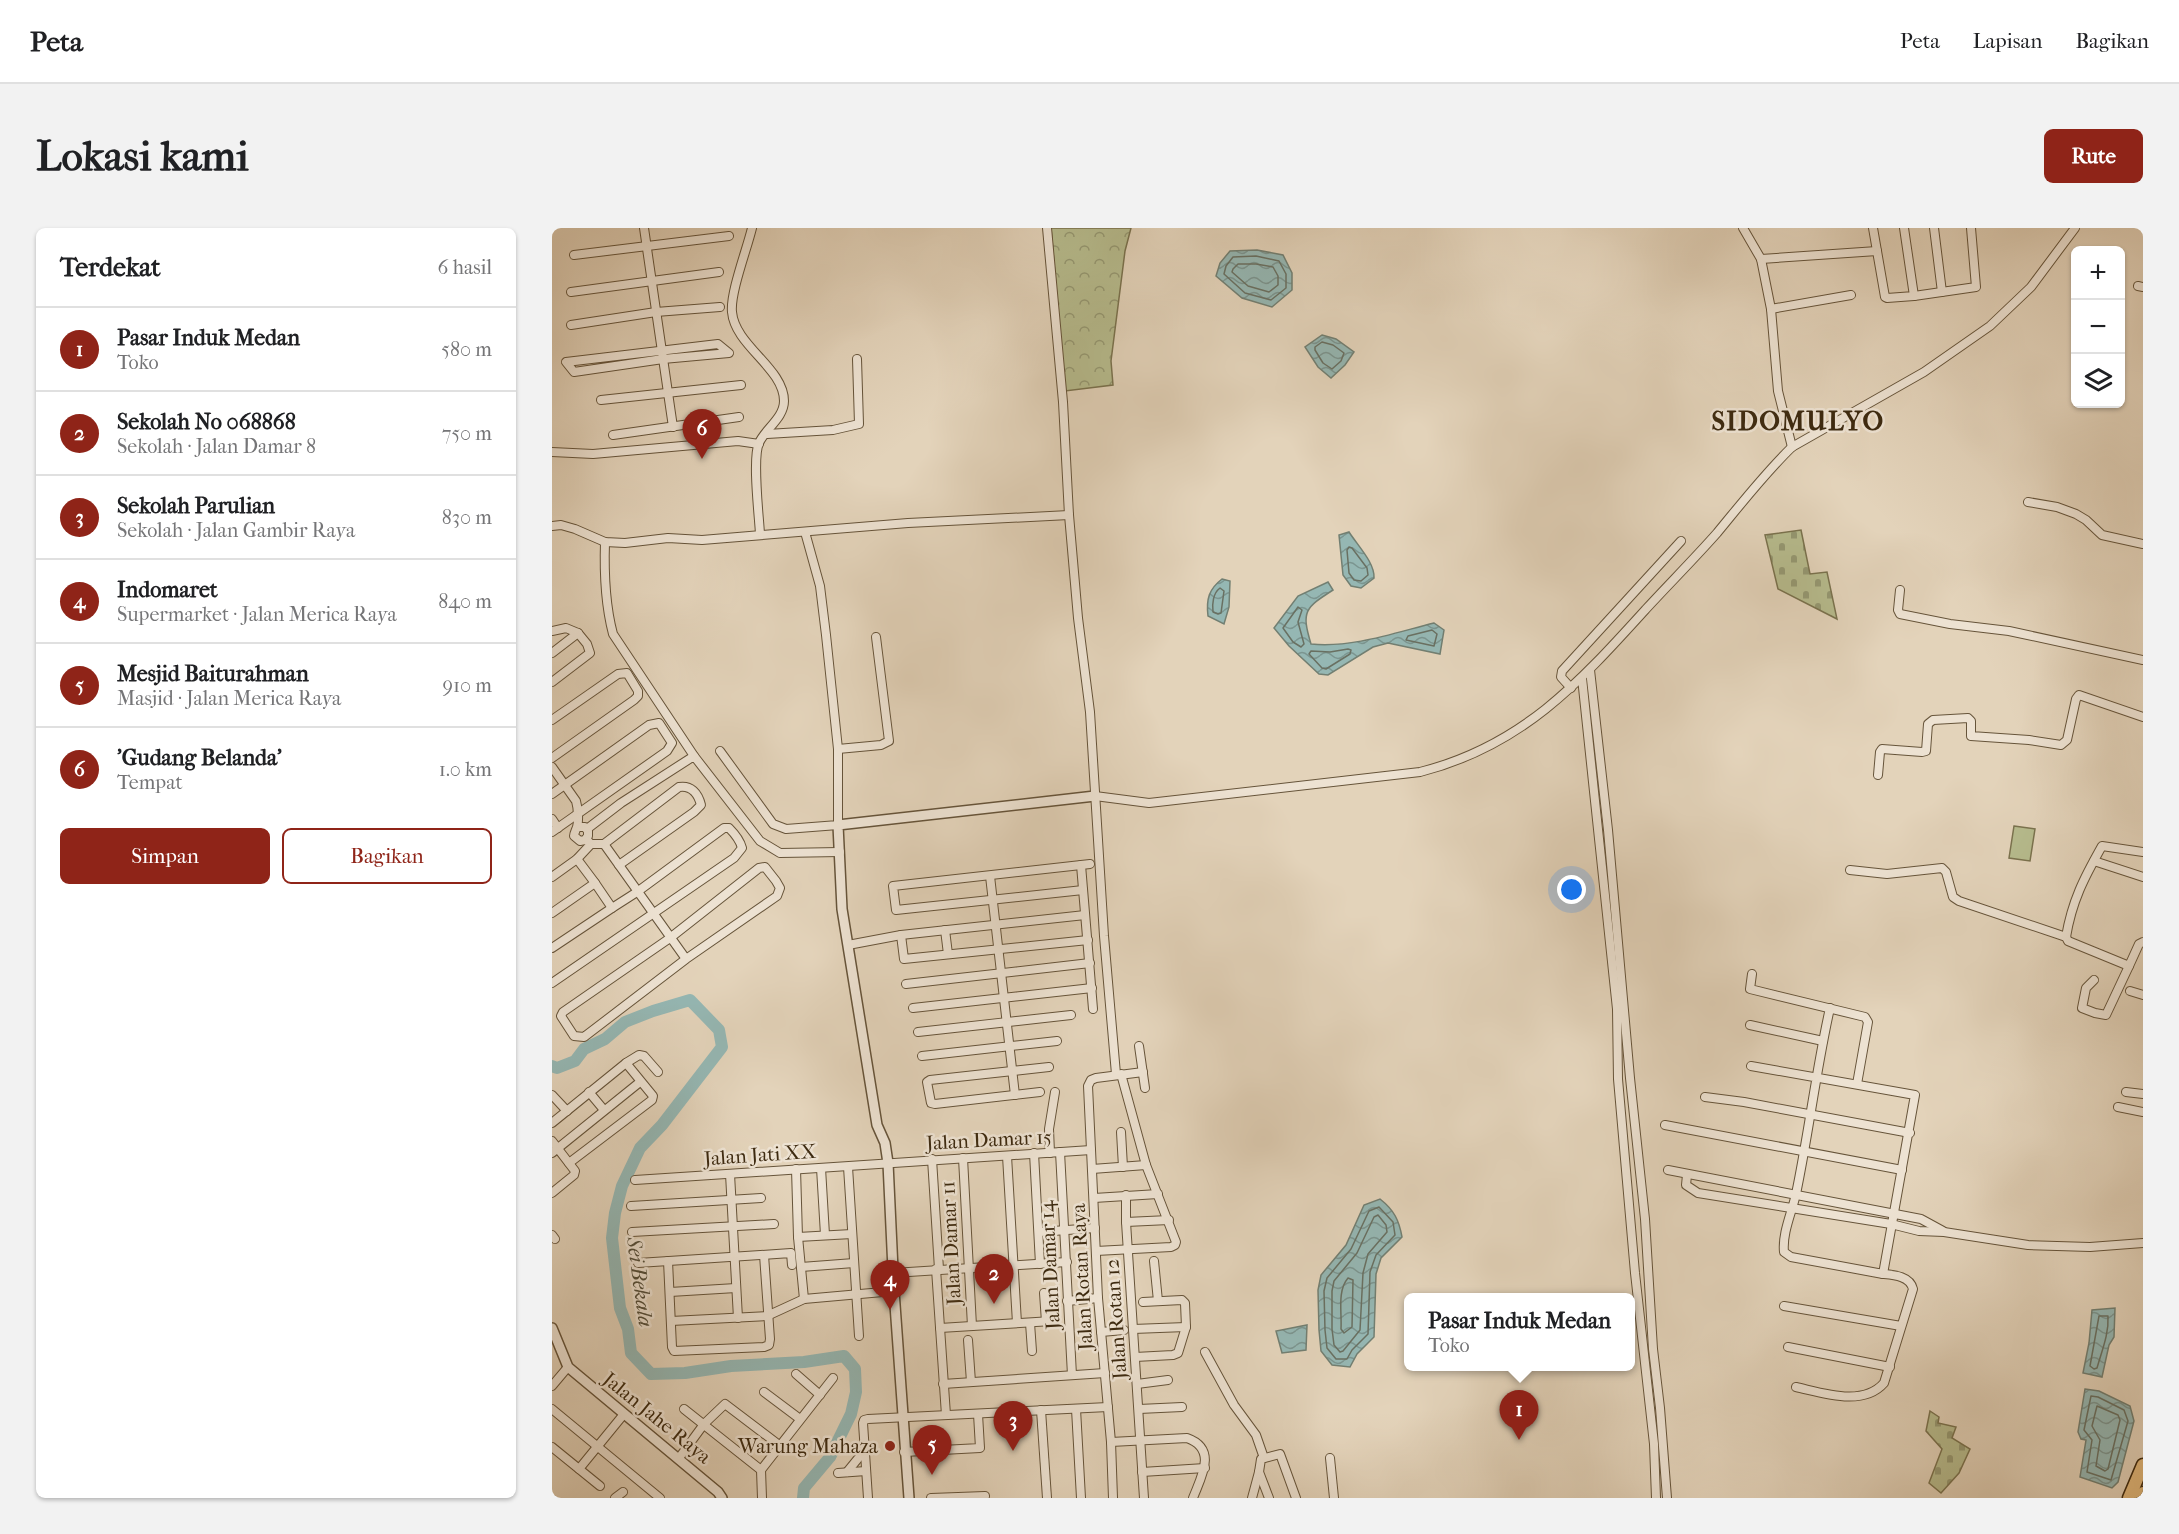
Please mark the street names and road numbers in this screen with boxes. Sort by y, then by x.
street label: Jalan Damar 15 [924,1125,1052,1155]
street label: Jalan Jati XX [701,1140,817,1171]
street label: Jalan Damar 11 [936,1180,966,1308]
street label: Jalan Damar 14 [1035,1199,1065,1332]
street label: Jalan Rotan Raya [1067,1202,1097,1353]
street label: Jalan Rotan 12 [1100,1258,1132,1382]
street label: Jalan Jahe Raya [597,1366,716,1469]

